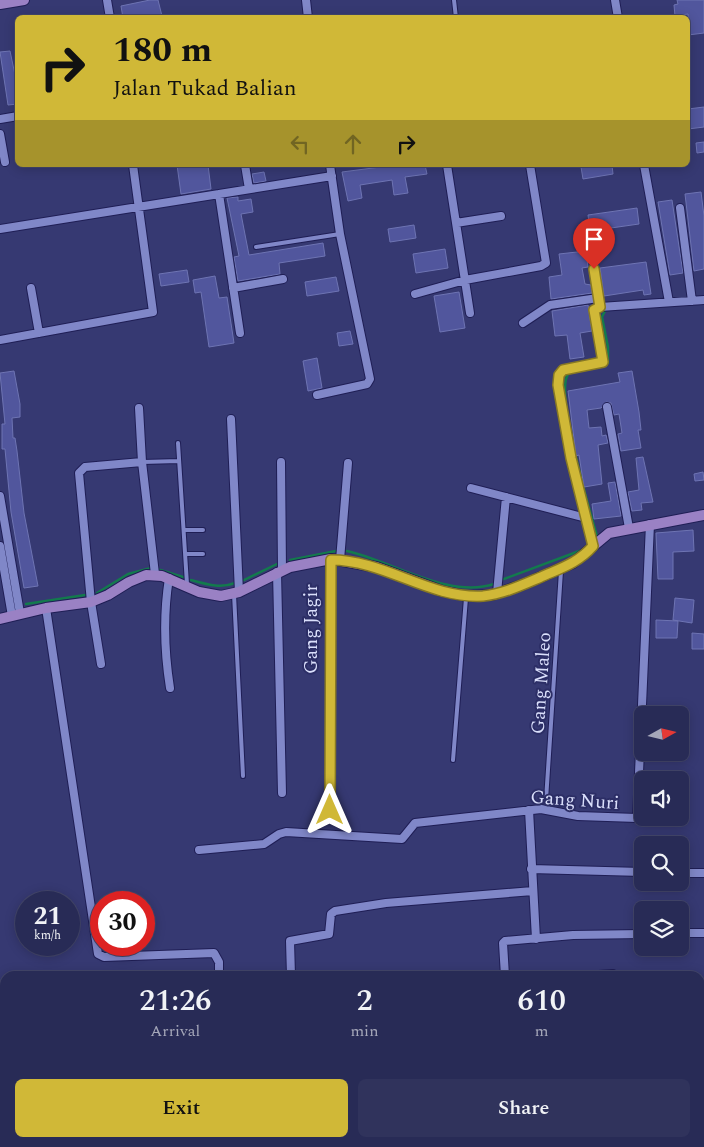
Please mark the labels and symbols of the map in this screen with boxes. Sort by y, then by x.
pin [573,218,615,269]
street label: Gang Jagir [297,584,326,674]
street label: Gang Maleo [523,631,560,735]
north arrow [634,706,689,761]
position arrow [303,783,355,835]
street label: Gang Nuri [529,783,620,818]
speed limit sign: 30 [90,891,155,956]

